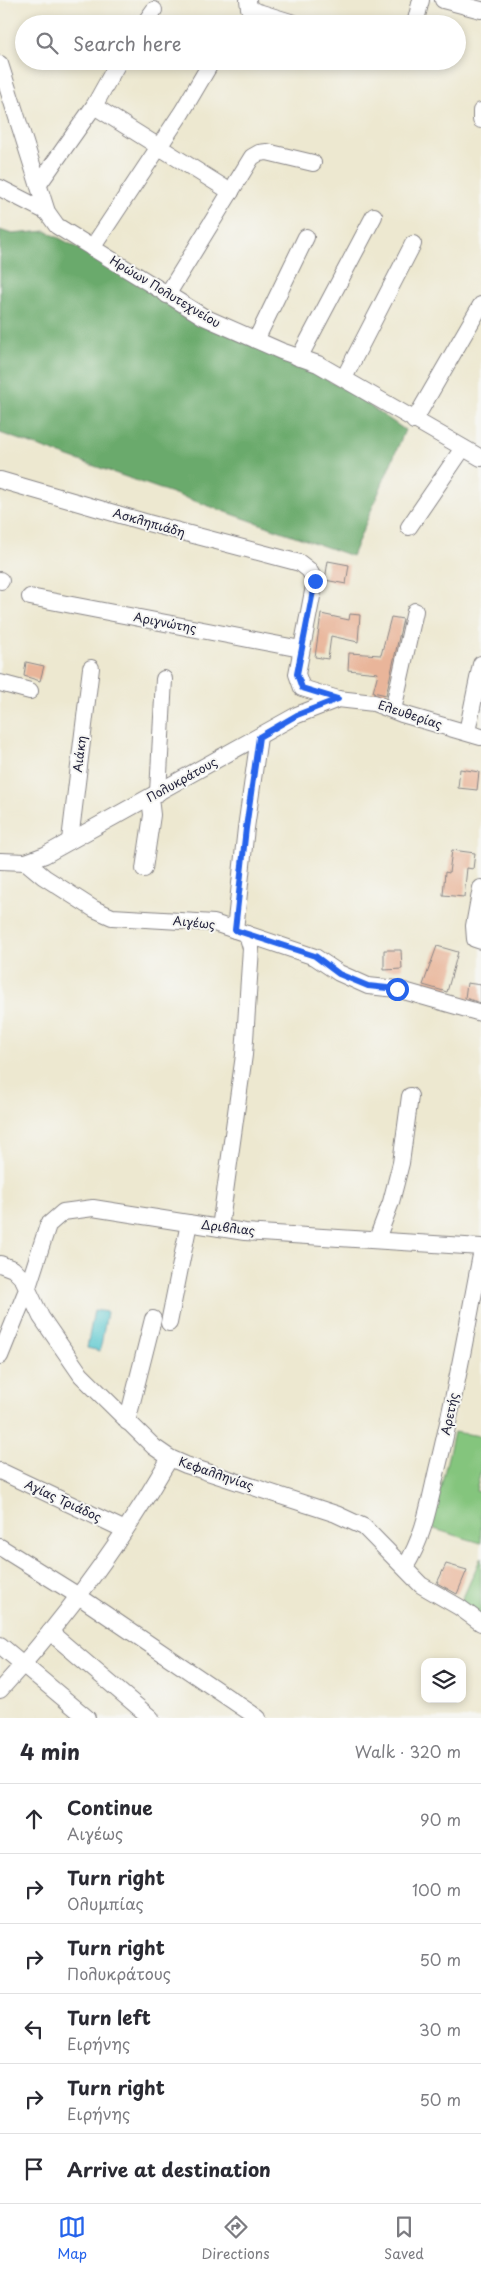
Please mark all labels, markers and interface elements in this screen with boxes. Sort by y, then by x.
search box [15,15,466,70]
icon: search [33,29,61,57]
text: Search here [73,29,182,57]
street label: Ηρώων Πολυτεχνείου [107,251,225,332]
street label: Ασκληπιάδη [111,503,188,541]
route end [304,570,327,593]
street label: Αριγνώτης [132,607,198,637]
street label: Ελευθερίας [376,695,445,733]
street label: Αιάκη [68,734,90,773]
street label: Πολυκράτους [143,752,220,806]
street label: Αιγέως [172,911,216,933]
route start [386,978,409,1001]
street label: Δριβλιας [200,1215,256,1239]
street label: Αρετής [436,1391,462,1437]
street label: Κεφαλληνίας [176,1452,256,1494]
street label: Αγίας Τριάδος [22,1474,105,1526]
map controls [421,1658,466,1703]
button: layers [421,1658,466,1703]
text: 4 min [20,1735,80,1767]
text: Walk · 320 m [355,1739,461,1763]
text: Continue [67,1793,153,1821]
icon: ahead [20,1805,48,1833]
text: 90 m [420,1807,461,1831]
text: Αιγέως [67,1821,123,1845]
text: Turn right [67,1863,165,1891]
icon: right [20,1875,48,1903]
text: 100 m [412,1877,461,1901]
text: Ολυμπίας [67,1891,144,1915]
text: Turn right [67,1933,165,1961]
icon: right [20,1945,48,1973]
text: 50 m [420,1947,461,1971]
text: Πολυκράτους [67,1961,171,1985]
text: Turn left [67,2003,151,2031]
icon: left [20,2015,48,2043]
text: 30 m [419,2017,461,2041]
text: Ειρήνης [67,2031,130,2055]
text: Turn right [67,2073,165,2101]
icon: right [20,2085,48,2113]
text: 50 m [420,2087,461,2111]
text: Ειρήνης [67,2101,130,2125]
icon: arrive [20,2155,48,2183]
text: Arrive at destination [67,2155,271,2183]
tab: Map [57,2213,87,2264]
tab: Directions [202,2213,270,2264]
tab: Saved [384,2213,424,2264]

